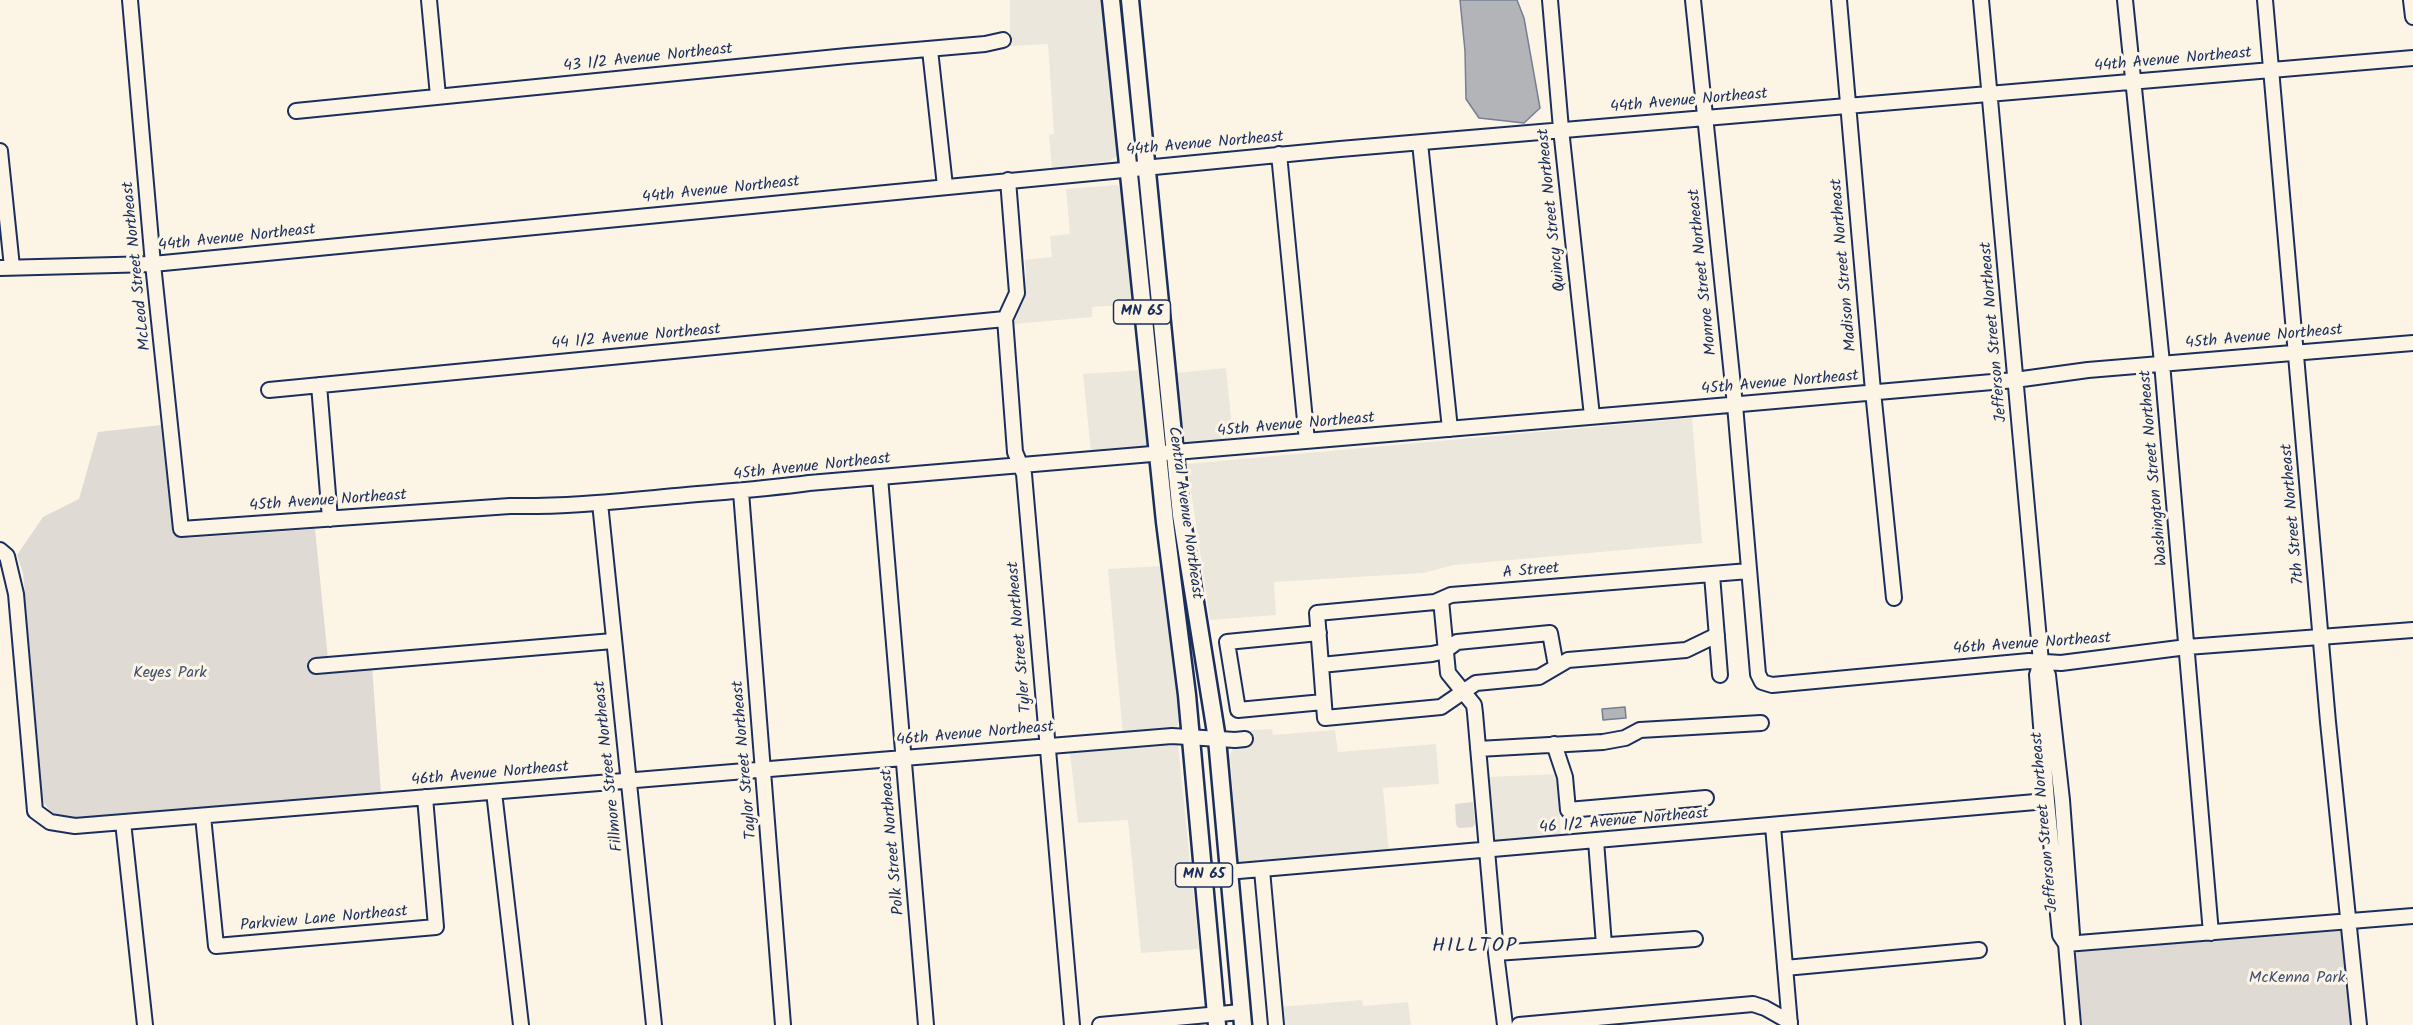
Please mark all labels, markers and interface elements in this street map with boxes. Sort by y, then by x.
street label: 43 1/2 Avenue Northeast [562,41,734,77]
street label: 44th Avenue Northeast [2093,45,2253,77]
street label: 44th Avenue Northeast [1609,86,1769,118]
street label: Quincy Street Northeast [1535,127,1571,293]
street label: 44th Avenue Northeast [1125,129,1285,161]
street label: 44th Avenue Northeast [641,173,801,209]
street label: Madison Street Northeast [1828,178,1862,352]
street label: McLeod Street Northeast [120,180,156,352]
street label: Monroe Street Northeast [1686,188,1722,356]
street label: 44th Avenue Northeast [157,221,317,257]
street label: Jefferson Street Northeast [1978,241,2012,423]
road number: MN 65 [1114,300,1170,324]
street label: 44 1/2 Avenue Northeast [551,321,721,355]
street label: 45th Avenue Northeast [2184,322,2344,354]
street label: 45th Avenue Northeast [1700,368,1860,400]
street label: Washington Street Northeast [2137,369,2173,567]
street label: 45th Avenue Northeast [1216,410,1376,442]
street label: Central Avenue Northeast [1162,426,1206,600]
street label: 7th Street Northeast [2278,443,2310,585]
street label: 45th Avenue Northeast [732,450,892,486]
street label: 45th Avenue Northeast [249,487,407,517]
street label: A Street [1502,560,1560,584]
street label: Tyler Street Northeast [1005,561,1037,713]
street label: 46th Avenue Northeast [1952,630,2112,660]
park label: Keyes Park [133,664,207,684]
street label: Fillmore Street Northeast [591,680,629,852]
street label: Taylor Street Northeast [729,680,763,840]
street label: 46th Avenue Northeast [895,719,1055,751]
street label: Jefferson Street Northeast [2029,731,2063,913]
street label: 46th Avenue Northeast [410,759,570,791]
street label: Polk Street Northeast [878,768,910,916]
street label: 46 1/2 Avenue Northeast [1539,805,1709,839]
road number: MN 65 [1176,863,1232,887]
street label: Parkview Lane Northeast [239,903,409,937]
district label: HILLTOP [1432,936,1518,960]
park label: McKenna Park [2249,969,2345,989]

